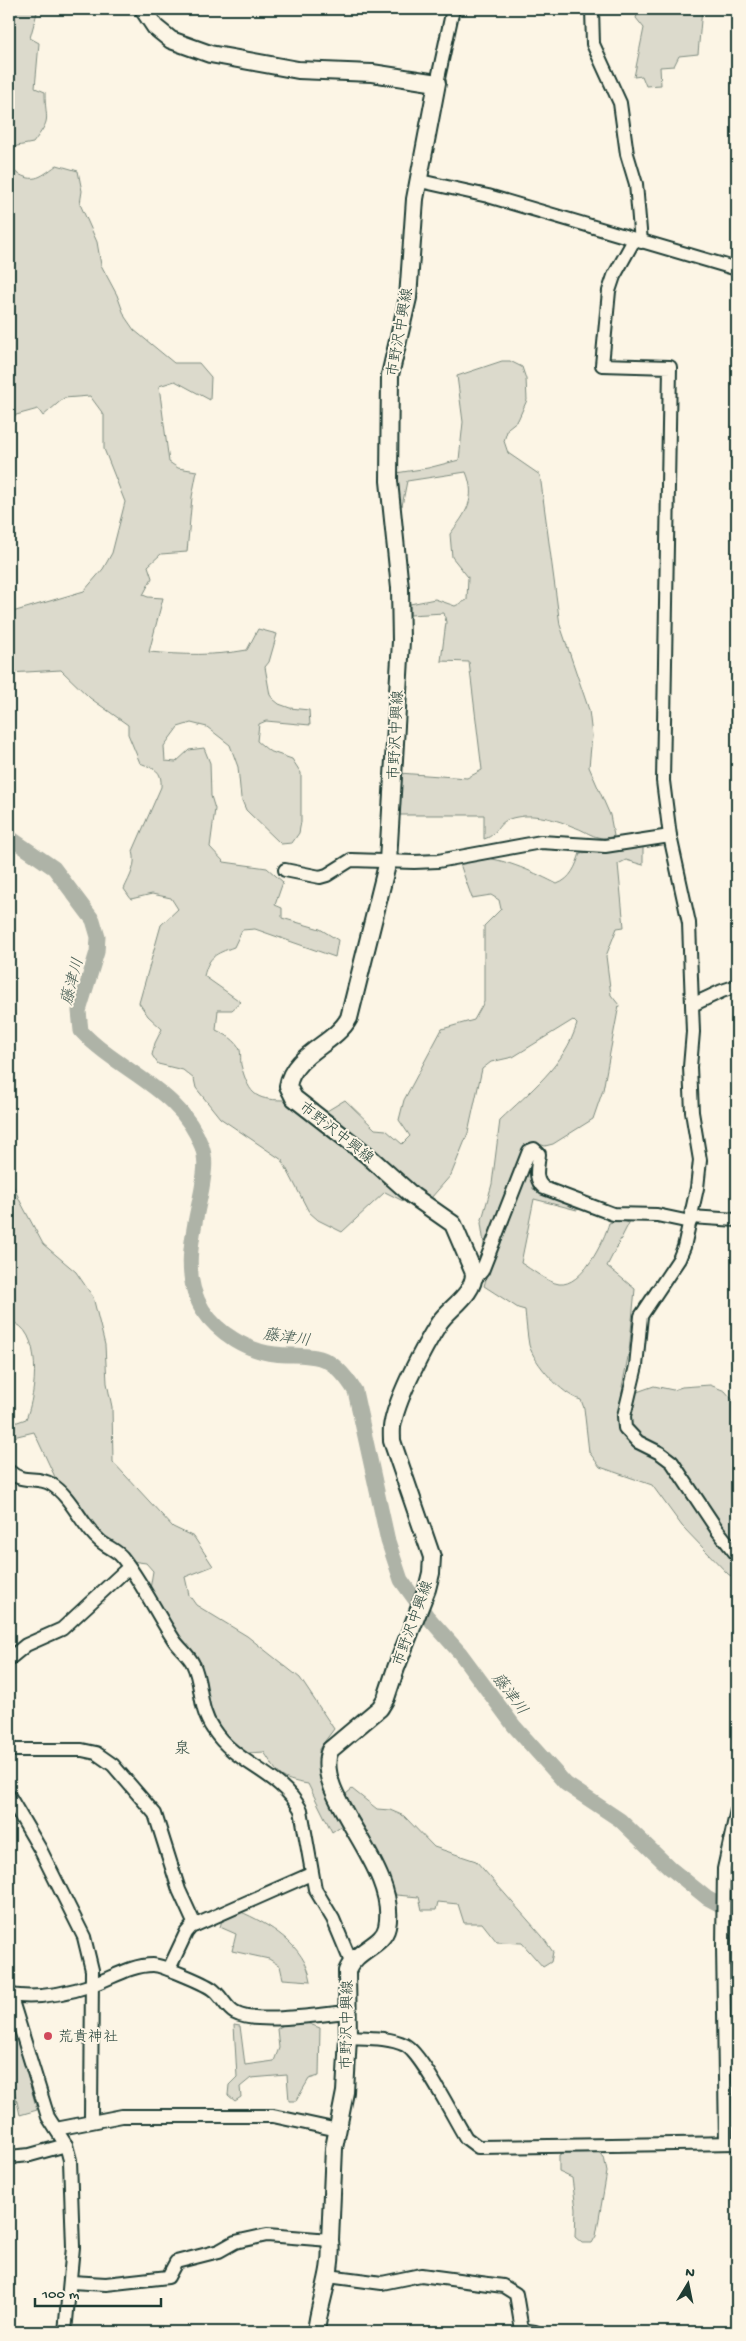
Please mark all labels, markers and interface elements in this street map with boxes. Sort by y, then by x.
street label: 市野沢中興線 [383,286,418,378]
street label: 市野沢中興線 [385,690,408,781]
water label: 藤津川 [57,956,90,1008]
street label: 市野沢中興線 [295,1098,377,1168]
water label: 藤津川 [261,1325,312,1352]
street label: 市野沢中興線 [389,1578,438,1669]
water label: 藤津川 [486,1669,532,1720]
district label: 泉 [174,1739,190,1760]
street label: 市野沢中興線 [337,1980,358,2070]
place label: 荒貴神社 [58,2028,118,2047]
marker: 荒貴神社 [42,2030,54,2042]
north arrow [664,2258,714,2308]
text: N [684,2264,696,2283]
scale bar [35,2276,161,2308]
text: 100 m [41,2286,80,2304]

